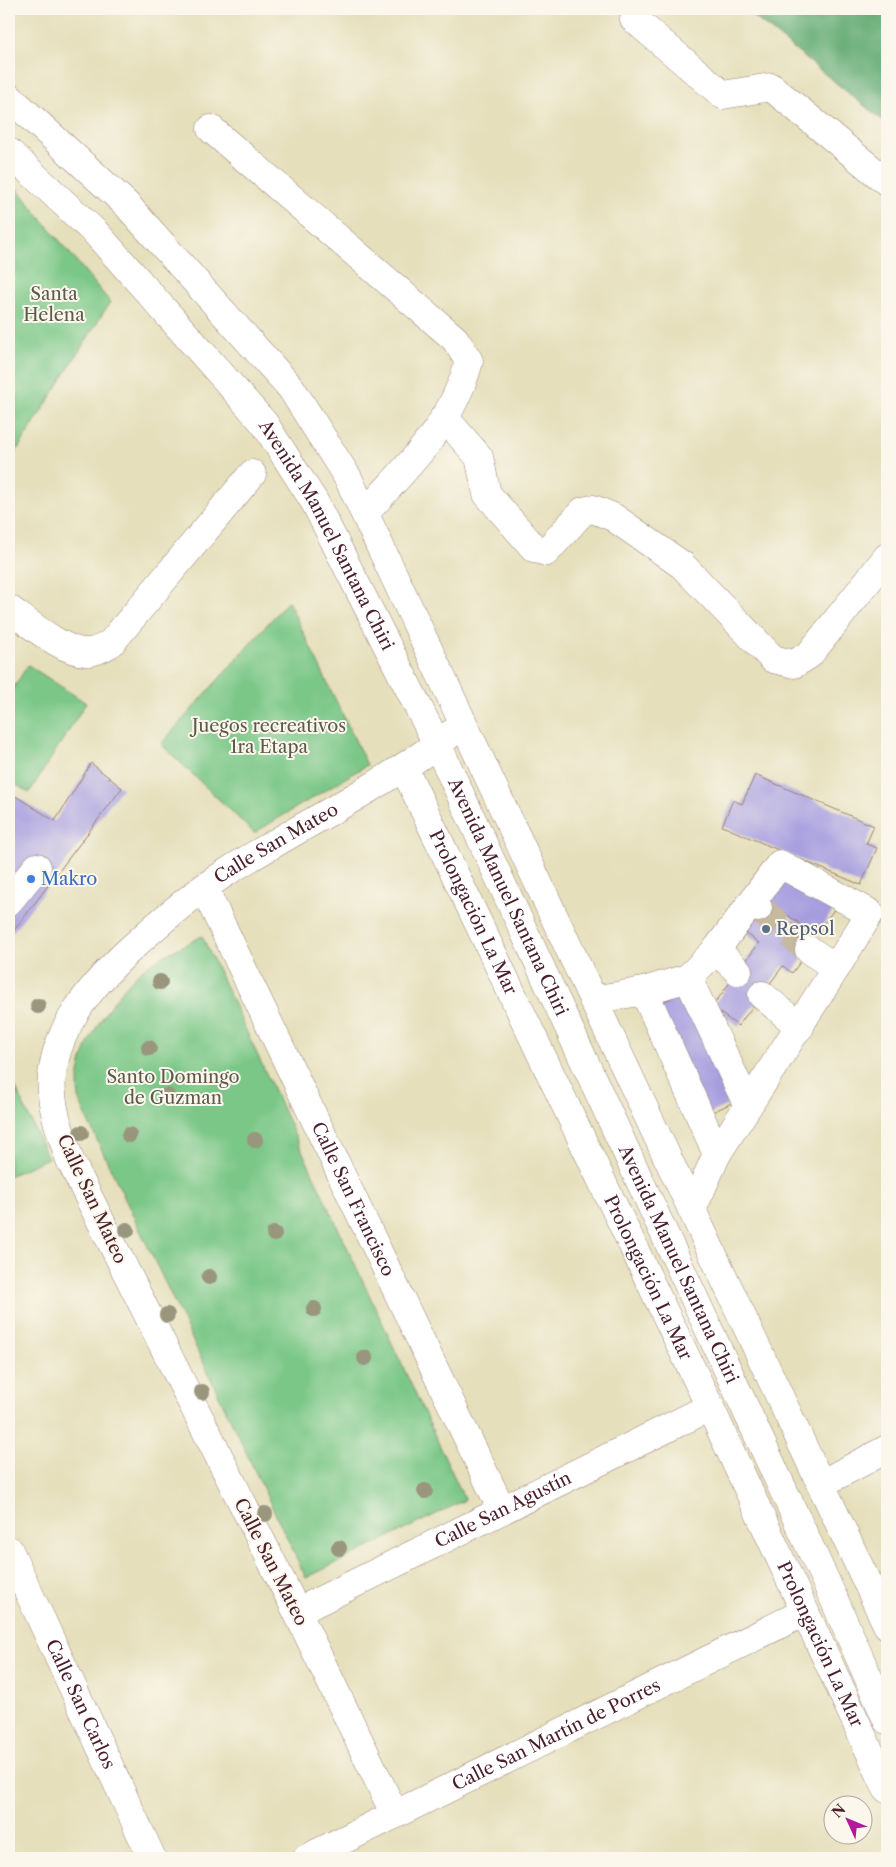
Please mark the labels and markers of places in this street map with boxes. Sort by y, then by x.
place label: Makro [41,868,97,890]
marker: Makro [25,873,37,885]
place label: Repsol [776,918,834,940]
marker: Repsol [760,923,772,935]

